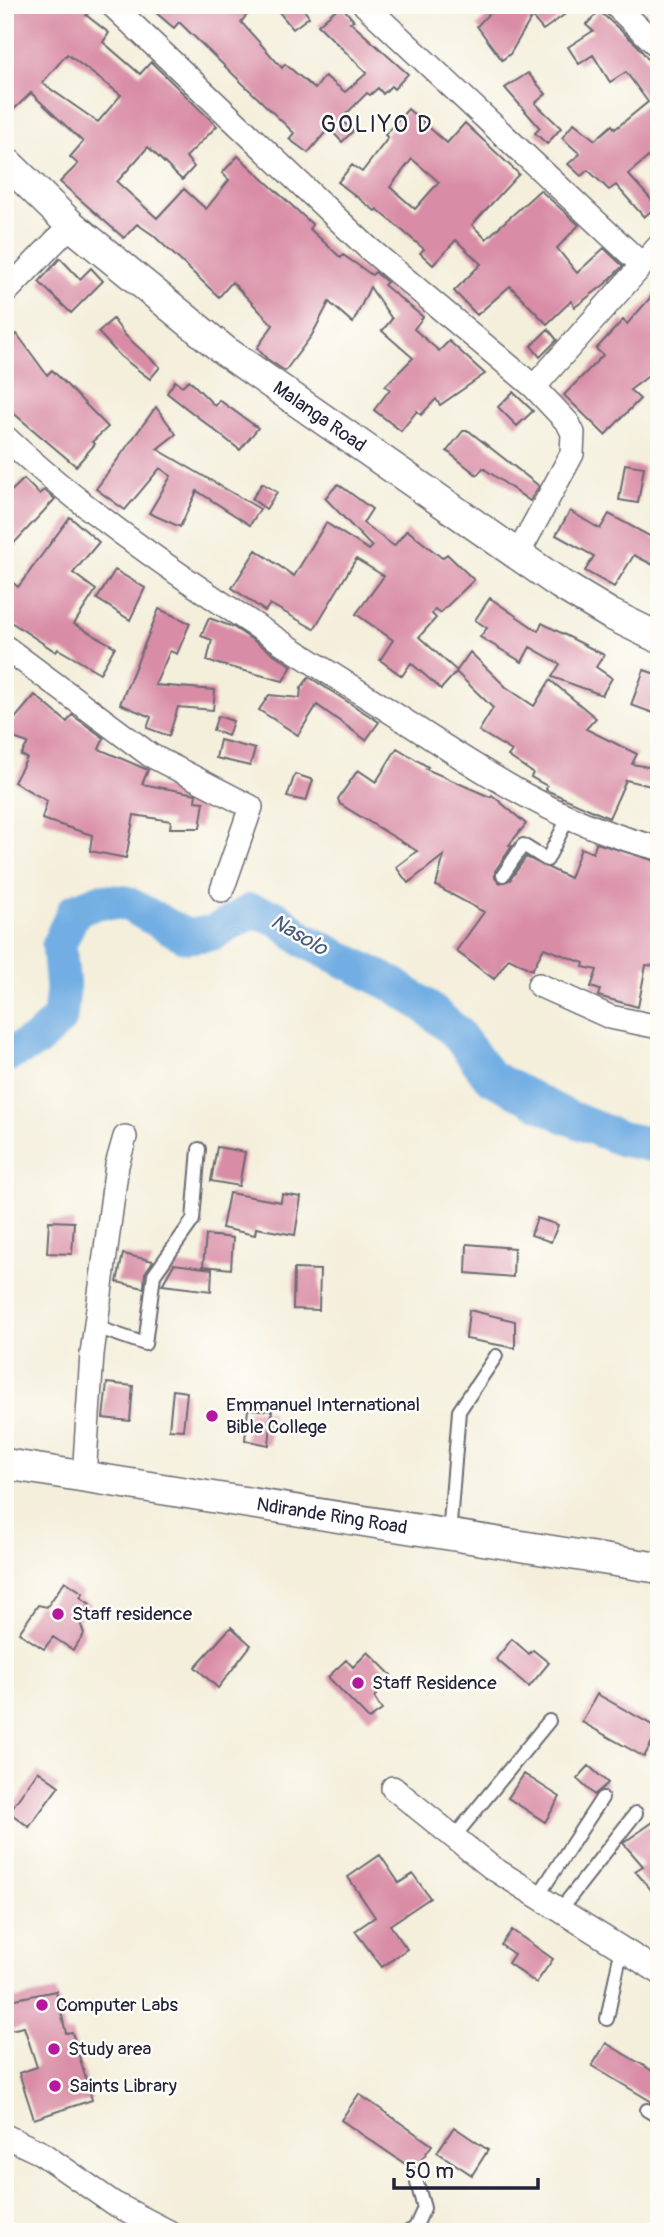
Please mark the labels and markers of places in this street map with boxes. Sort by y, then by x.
place label: Emmanuel International Bible College [226,1393,420,1439]
marker: Emmanuel International Bible College [204,1408,220,1424]
place label: Staff residence [72,1602,193,1626]
marker: Staff residence [50,1606,66,1622]
place label: Staff Residence [372,1671,497,1695]
marker: Staff Residence [350,1675,366,1691]
place label: Computer Labs [56,1993,179,2017]
marker: Computer Labs [34,1997,50,2013]
place label: Study area [68,2037,151,2061]
marker: Study area [46,2041,62,2057]
place label: Saints Library [69,2074,177,2098]
marker: Saints Library [47,2078,63,2094]

